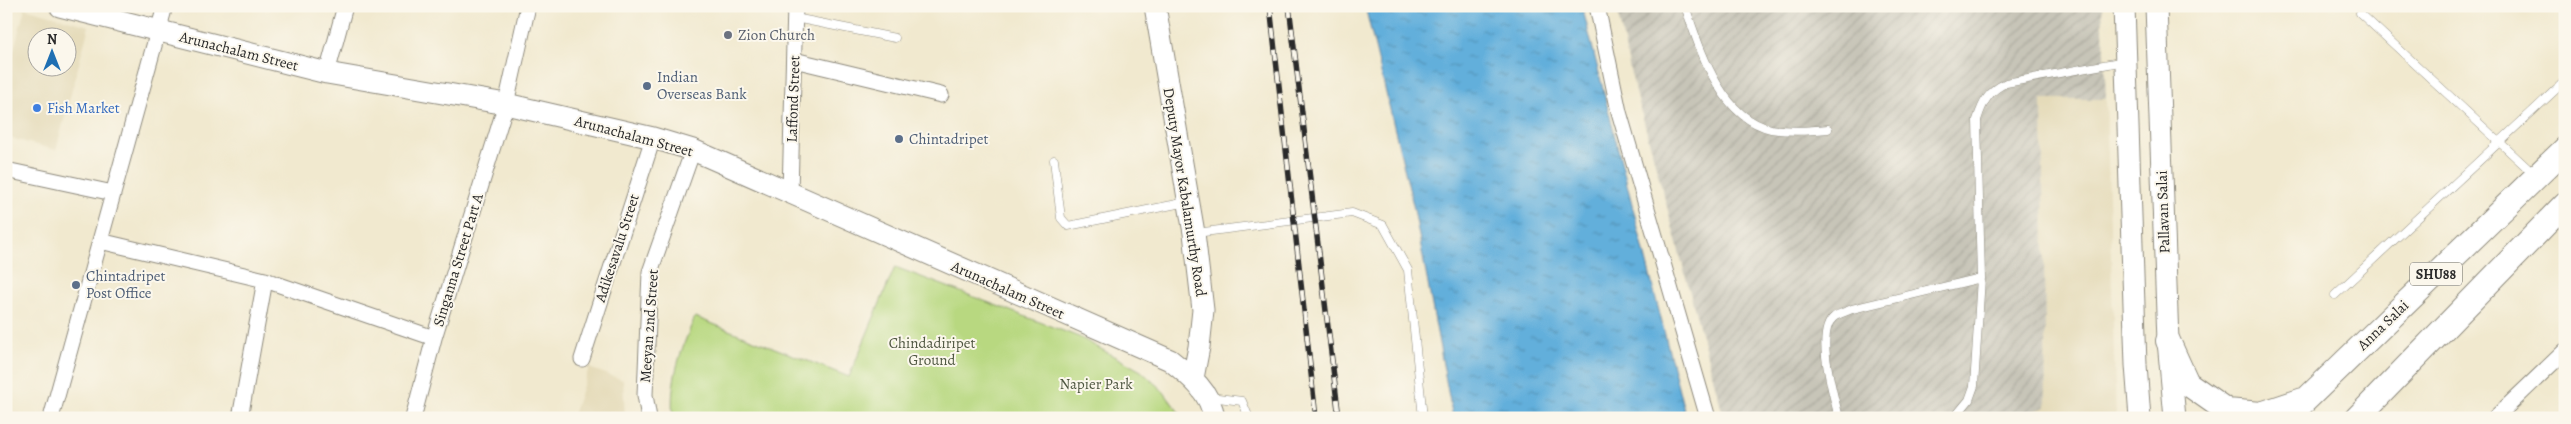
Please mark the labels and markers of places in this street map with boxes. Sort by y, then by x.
place label: Zion Church [738,25,815,45]
marker: Zion Church [722,29,734,41]
place label: Indian Overseas Bank [657,67,747,104]
marker: Indian Overseas Bank [641,80,653,92]
place label: Fish Market [47,98,120,118]
marker: Fish Market [31,102,43,114]
place label: Chintadripet [909,129,988,149]
marker: Chintadripet [893,133,905,145]
place label: Chintadripet Post Office [86,266,165,303]
marker: Chintadripet Post Office [70,279,82,291]

